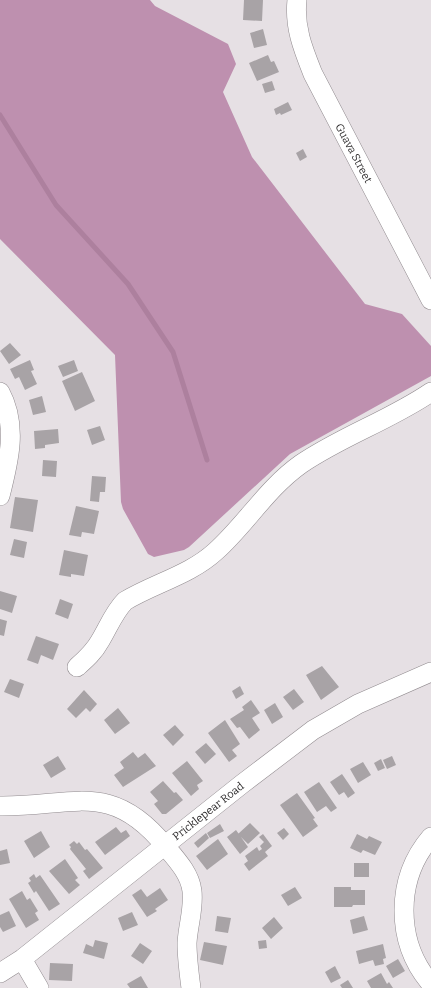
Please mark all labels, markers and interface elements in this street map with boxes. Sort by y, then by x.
street label: Guava Street [332,121,375,185]
street label: Pricklepear Road [170,779,247,843]

